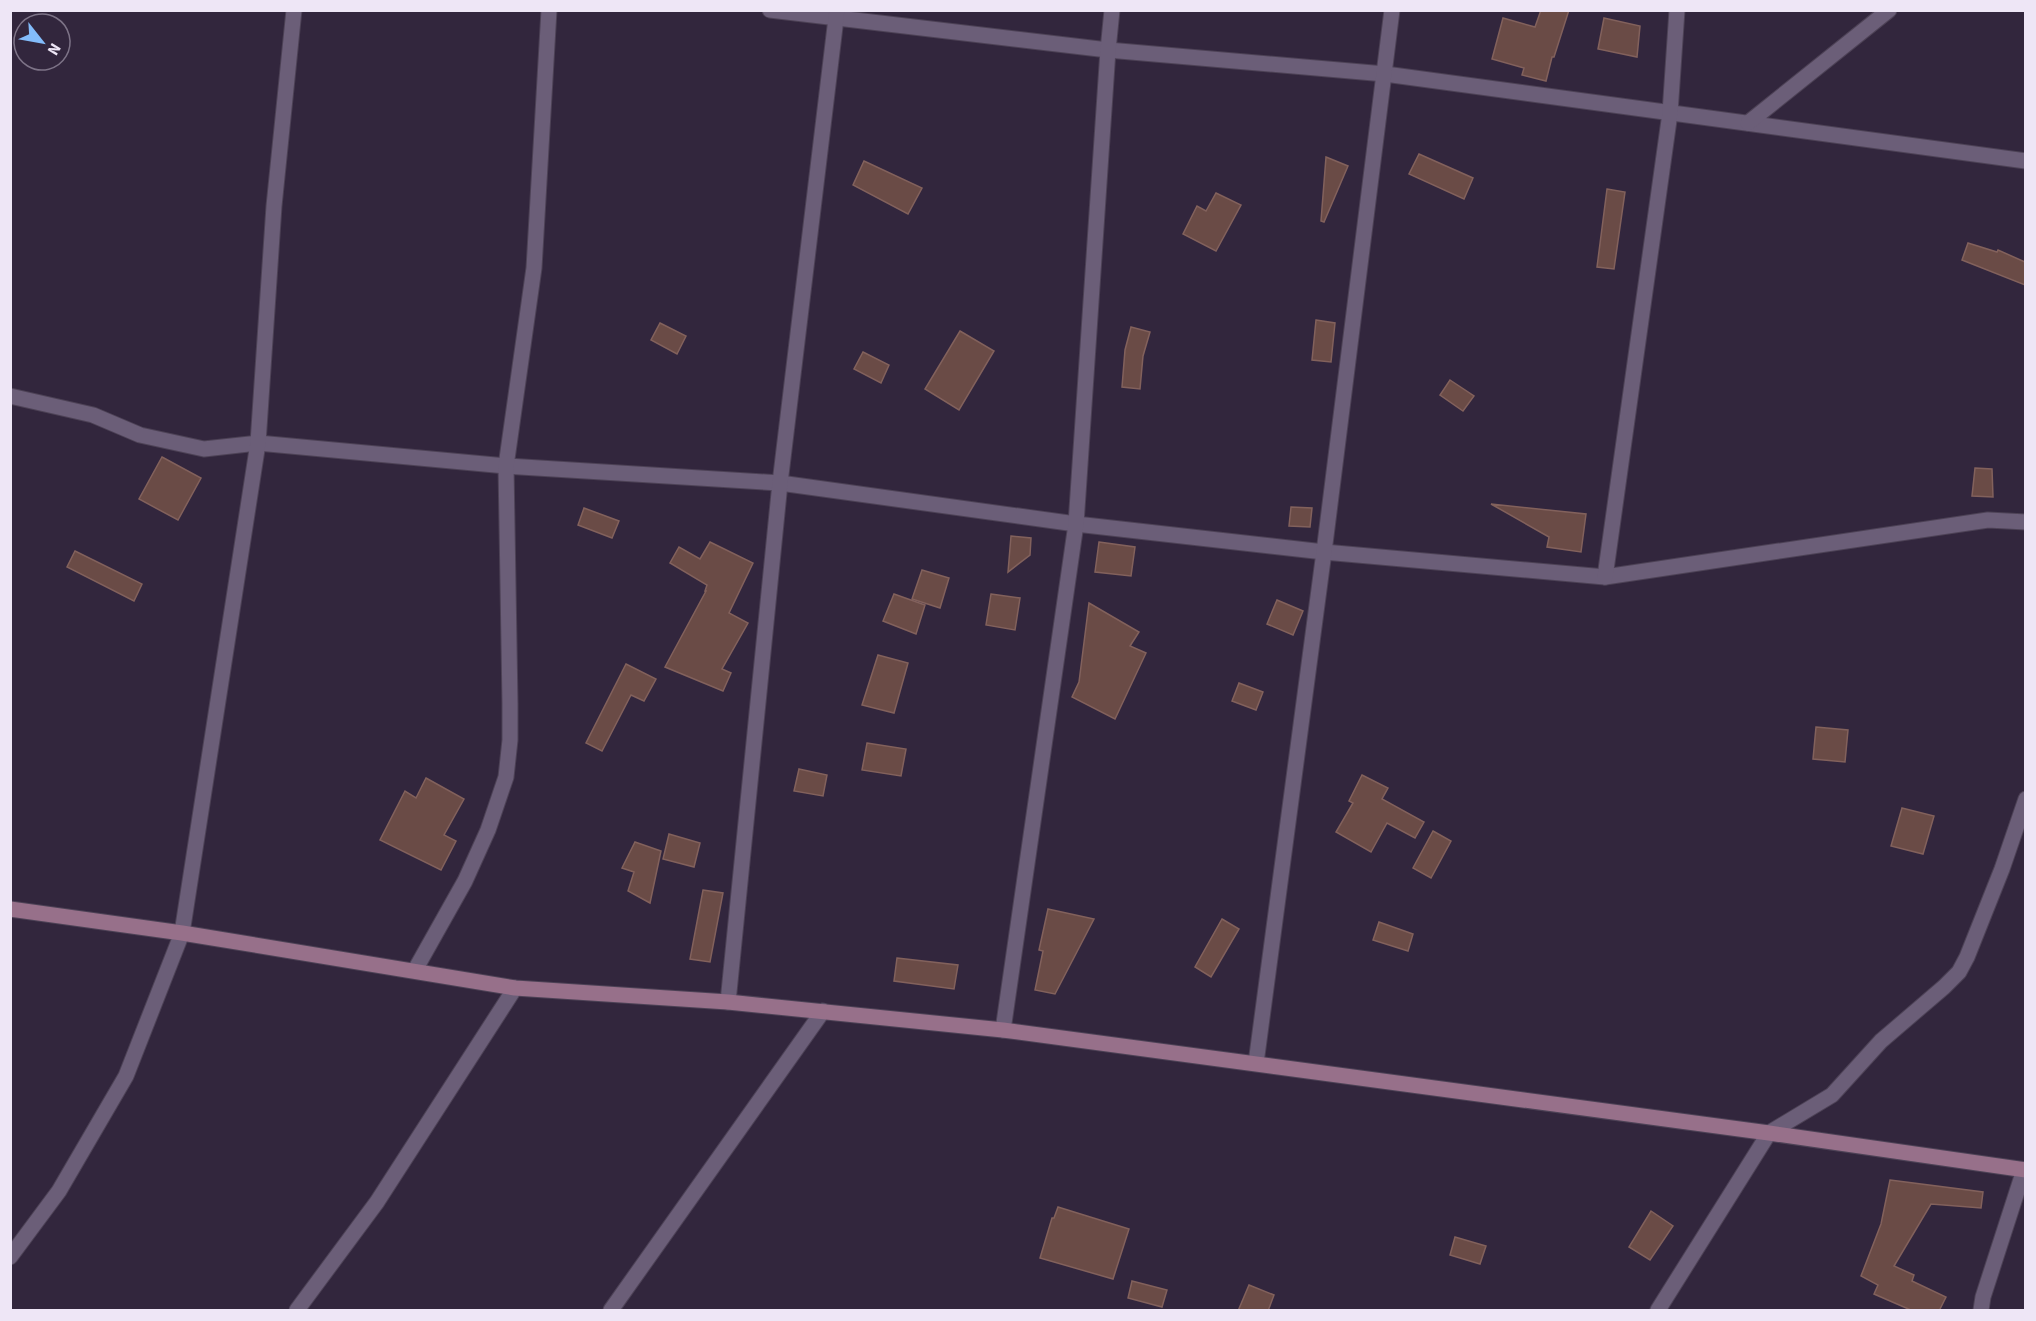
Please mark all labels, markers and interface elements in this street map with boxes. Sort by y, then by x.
north arrow [12,12,72,72]
text: N [42,39,66,59]

